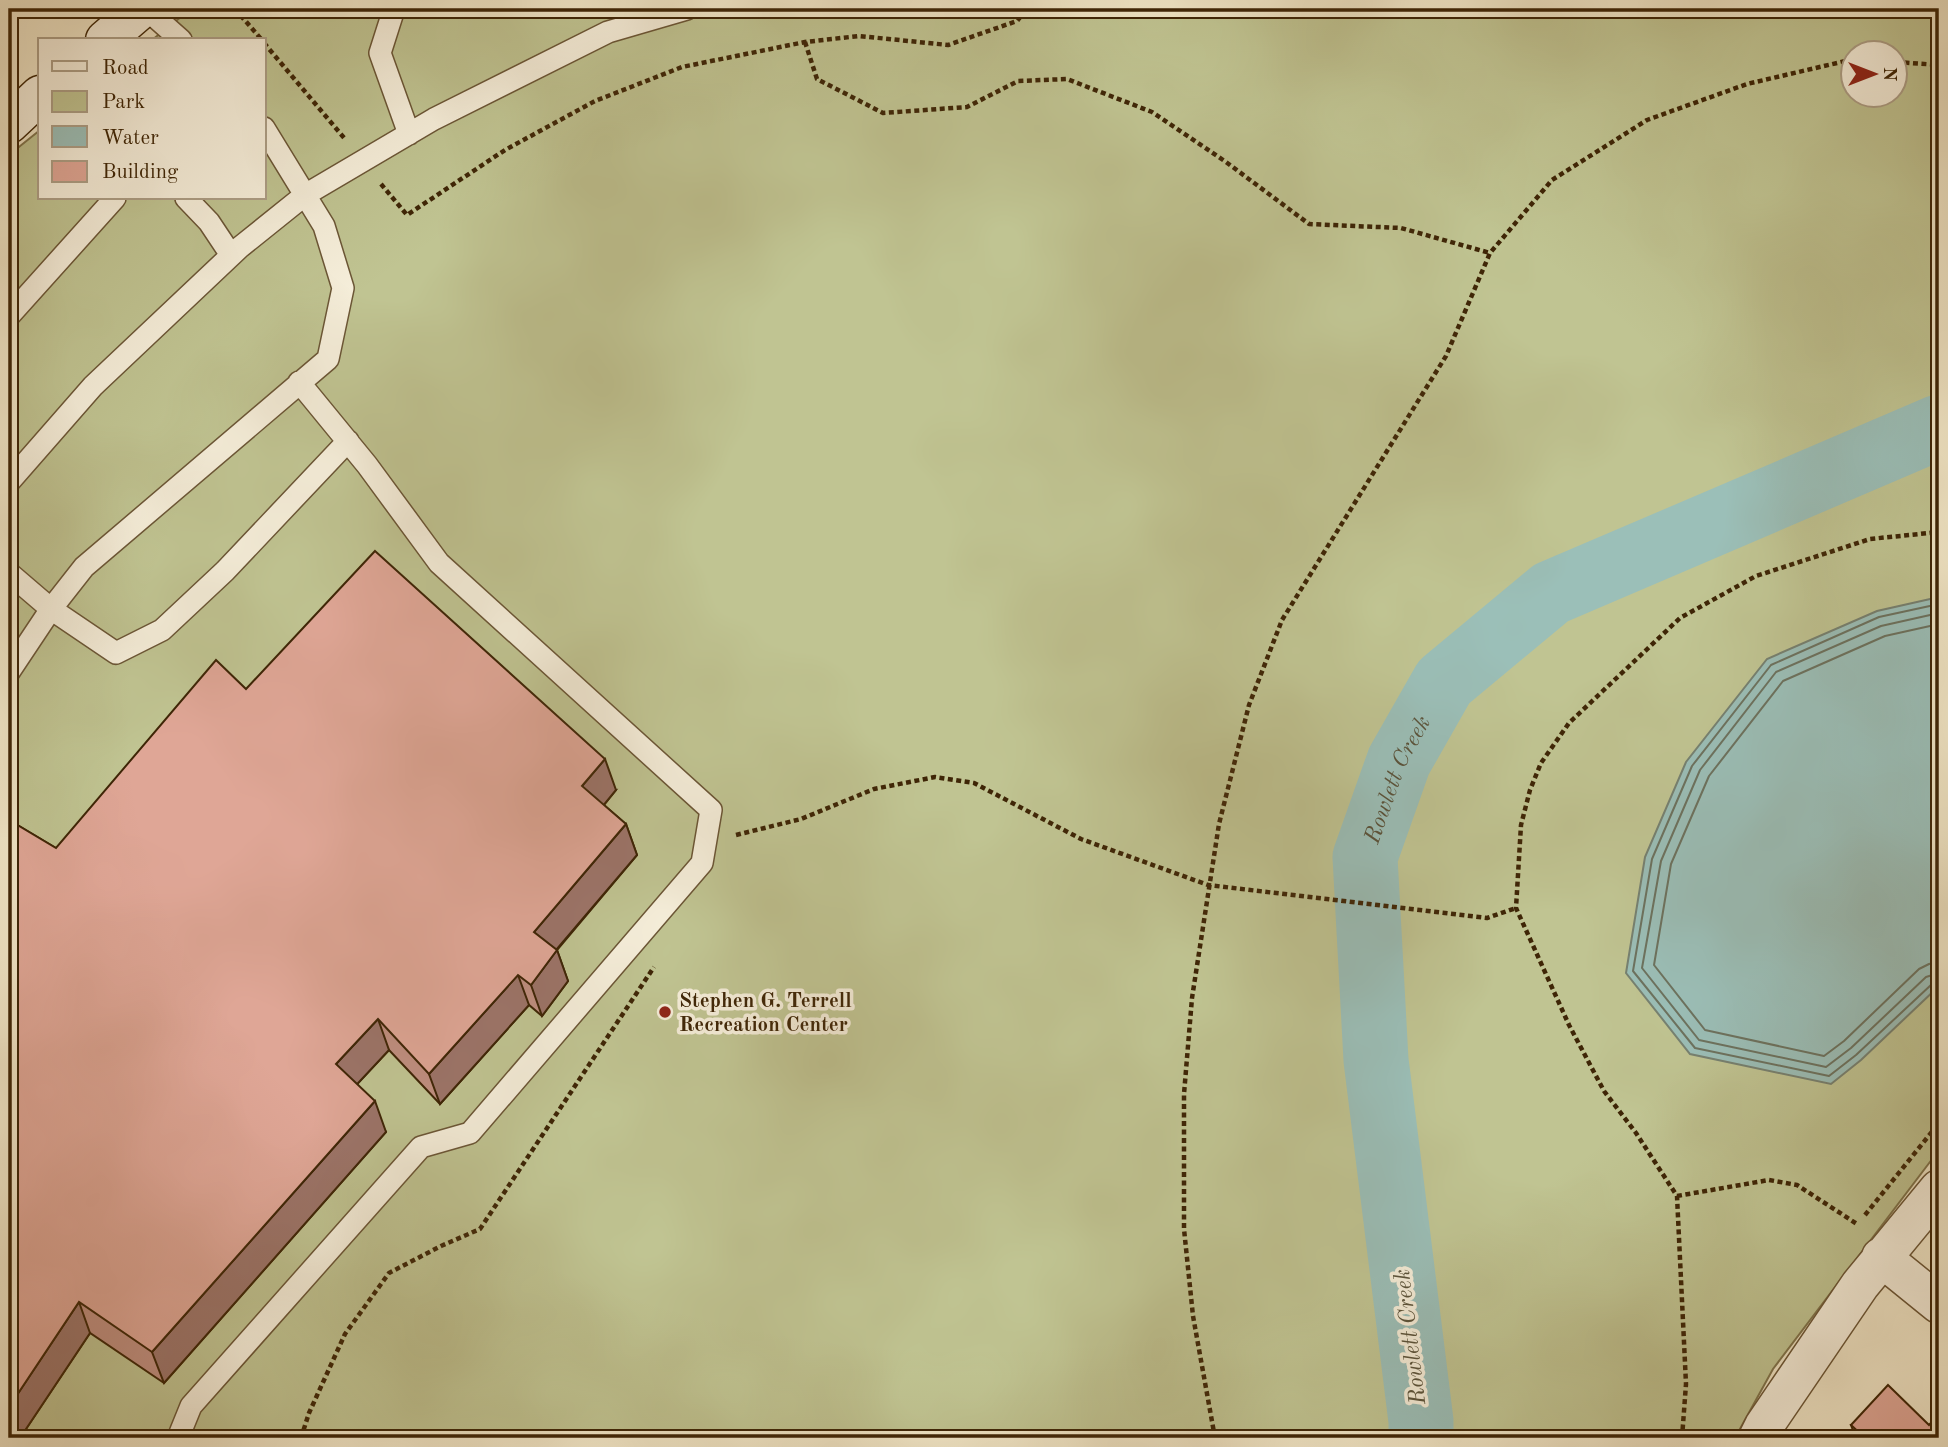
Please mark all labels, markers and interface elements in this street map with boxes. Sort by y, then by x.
legend [38,38,266,200]
north arrow [1840,38,1910,108]
text: Road [102,58,149,79]
text: N [1879,67,1898,82]
text: Park [102,92,145,113]
text: Water [102,128,159,149]
text: Building [102,162,179,183]
water label: Rowlett Creek [1360,712,1435,848]
place label: Stephen G. Terrell Recreation Center [679,991,852,1036]
marker: Stephen G. Terrell Recreation Center [657,1004,673,1020]
water label: Rowlett Creek [1391,1268,1430,1407]

